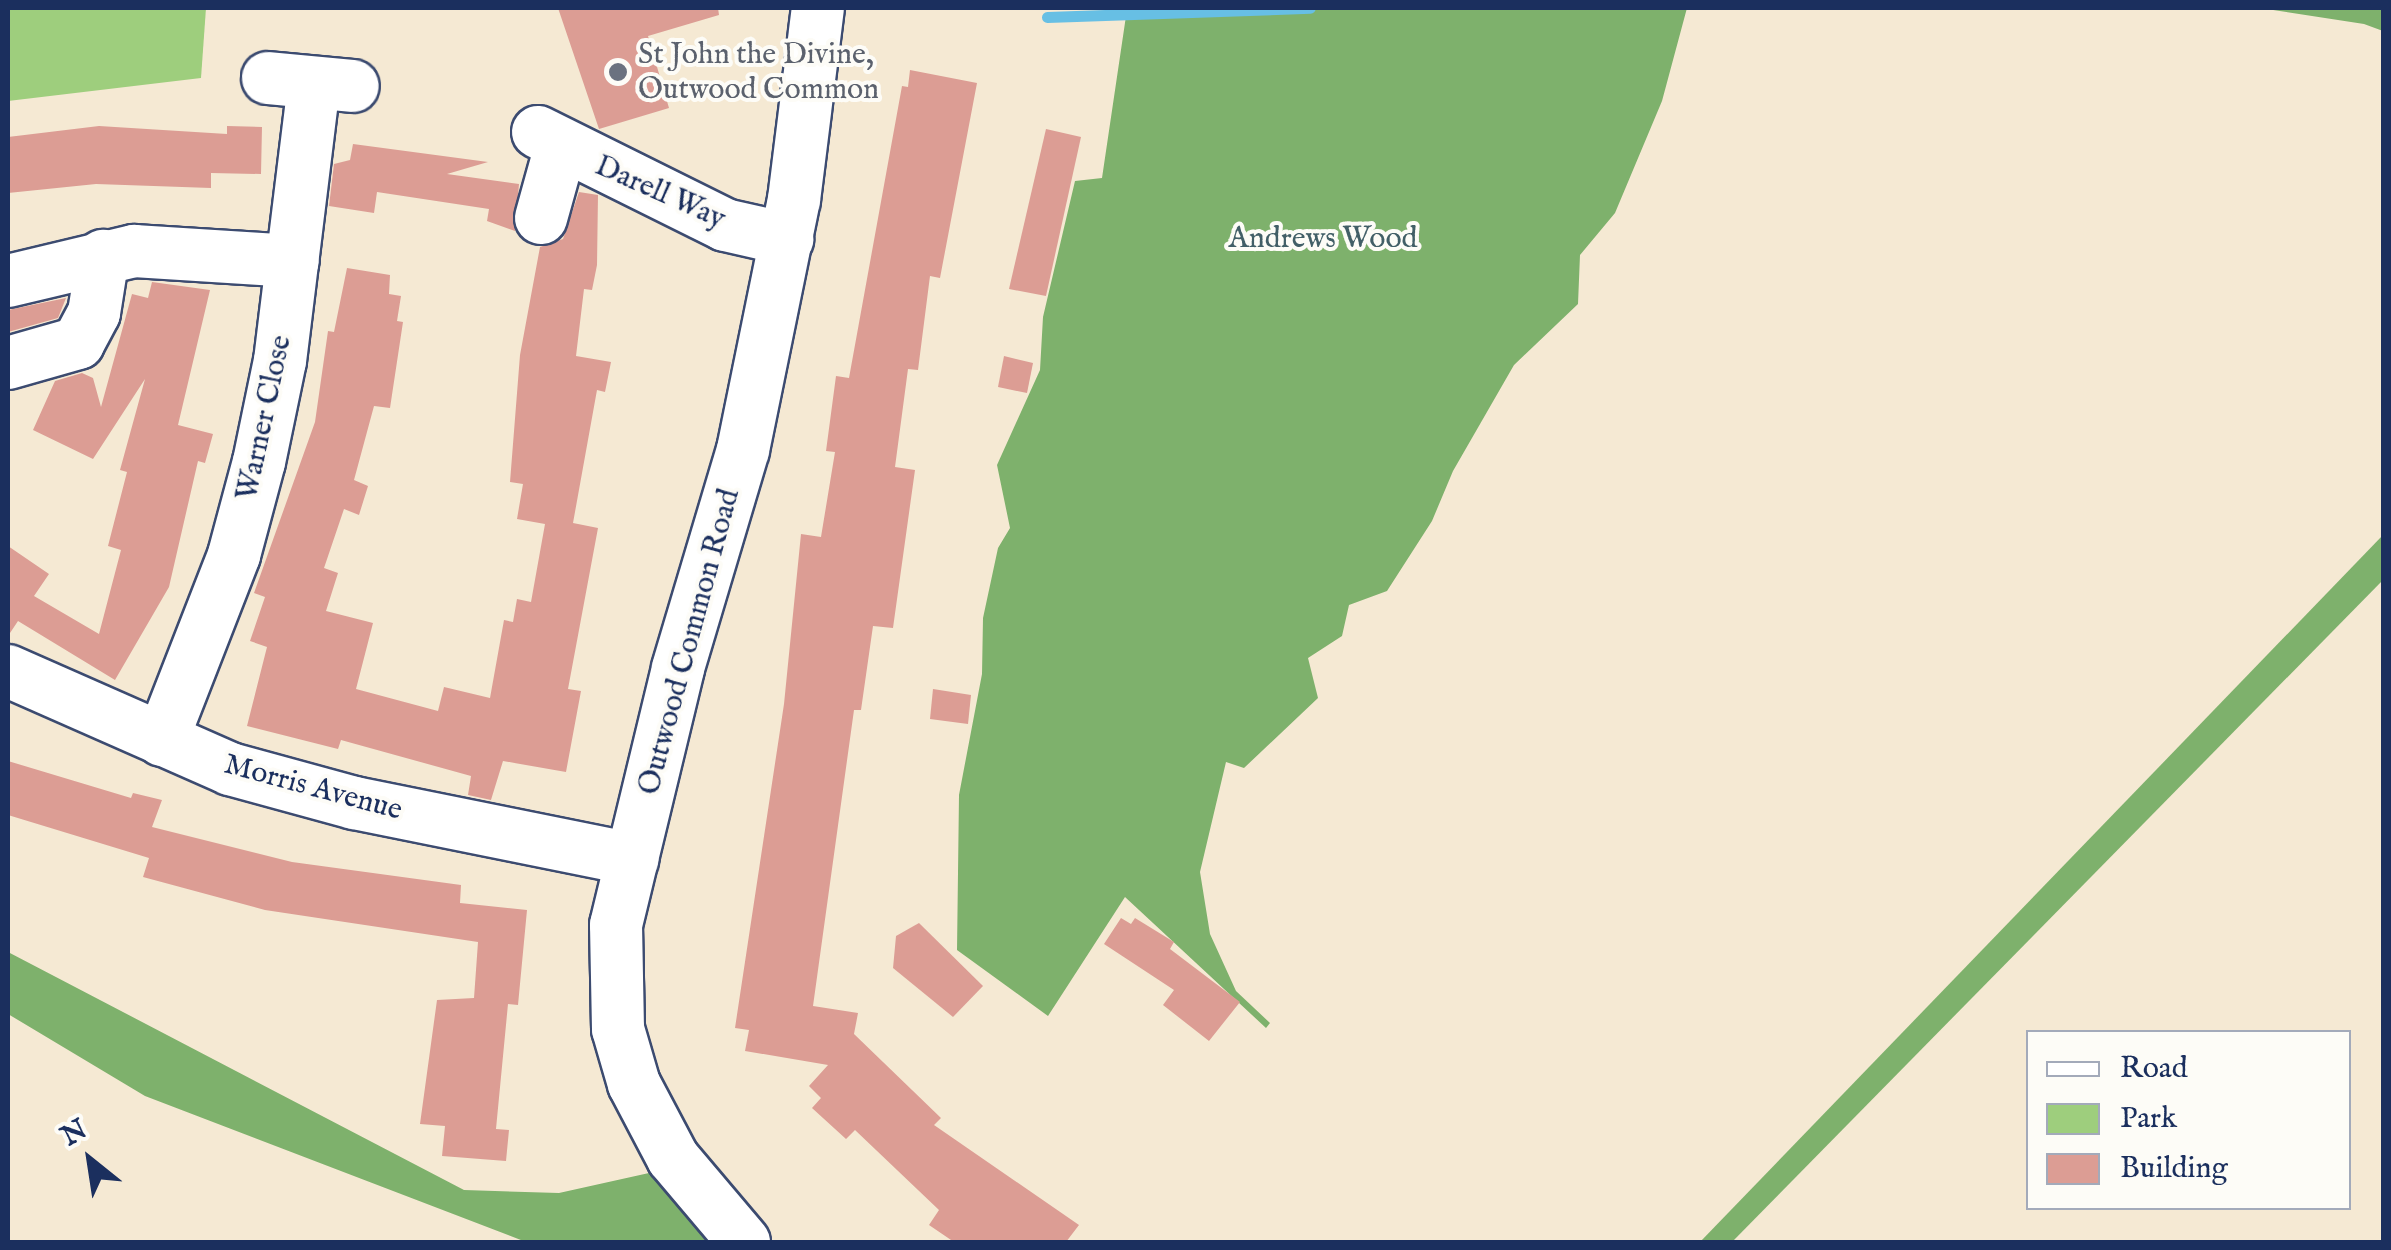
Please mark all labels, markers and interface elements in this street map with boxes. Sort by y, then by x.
place label: St John the Divine, Outwood Common [638,37,879,108]
marker: St John the Divine, Outwood Common [607,61,629,83]
street label: Darell Way [589,148,731,238]
park label: Andrews Wood [1228,221,1418,257]
street label: Warner Close [230,332,300,504]
street label: Outwood Common Road [632,485,748,799]
street label: Morris Avenue [220,747,406,829]
legend [2026,1030,2351,1210]
text: Road [2120,1050,2188,1088]
text: Park [2120,1100,2177,1138]
north arrow [40,1110,140,1210]
text: N [55,1112,94,1155]
text: Building [2120,1150,2228,1188]

